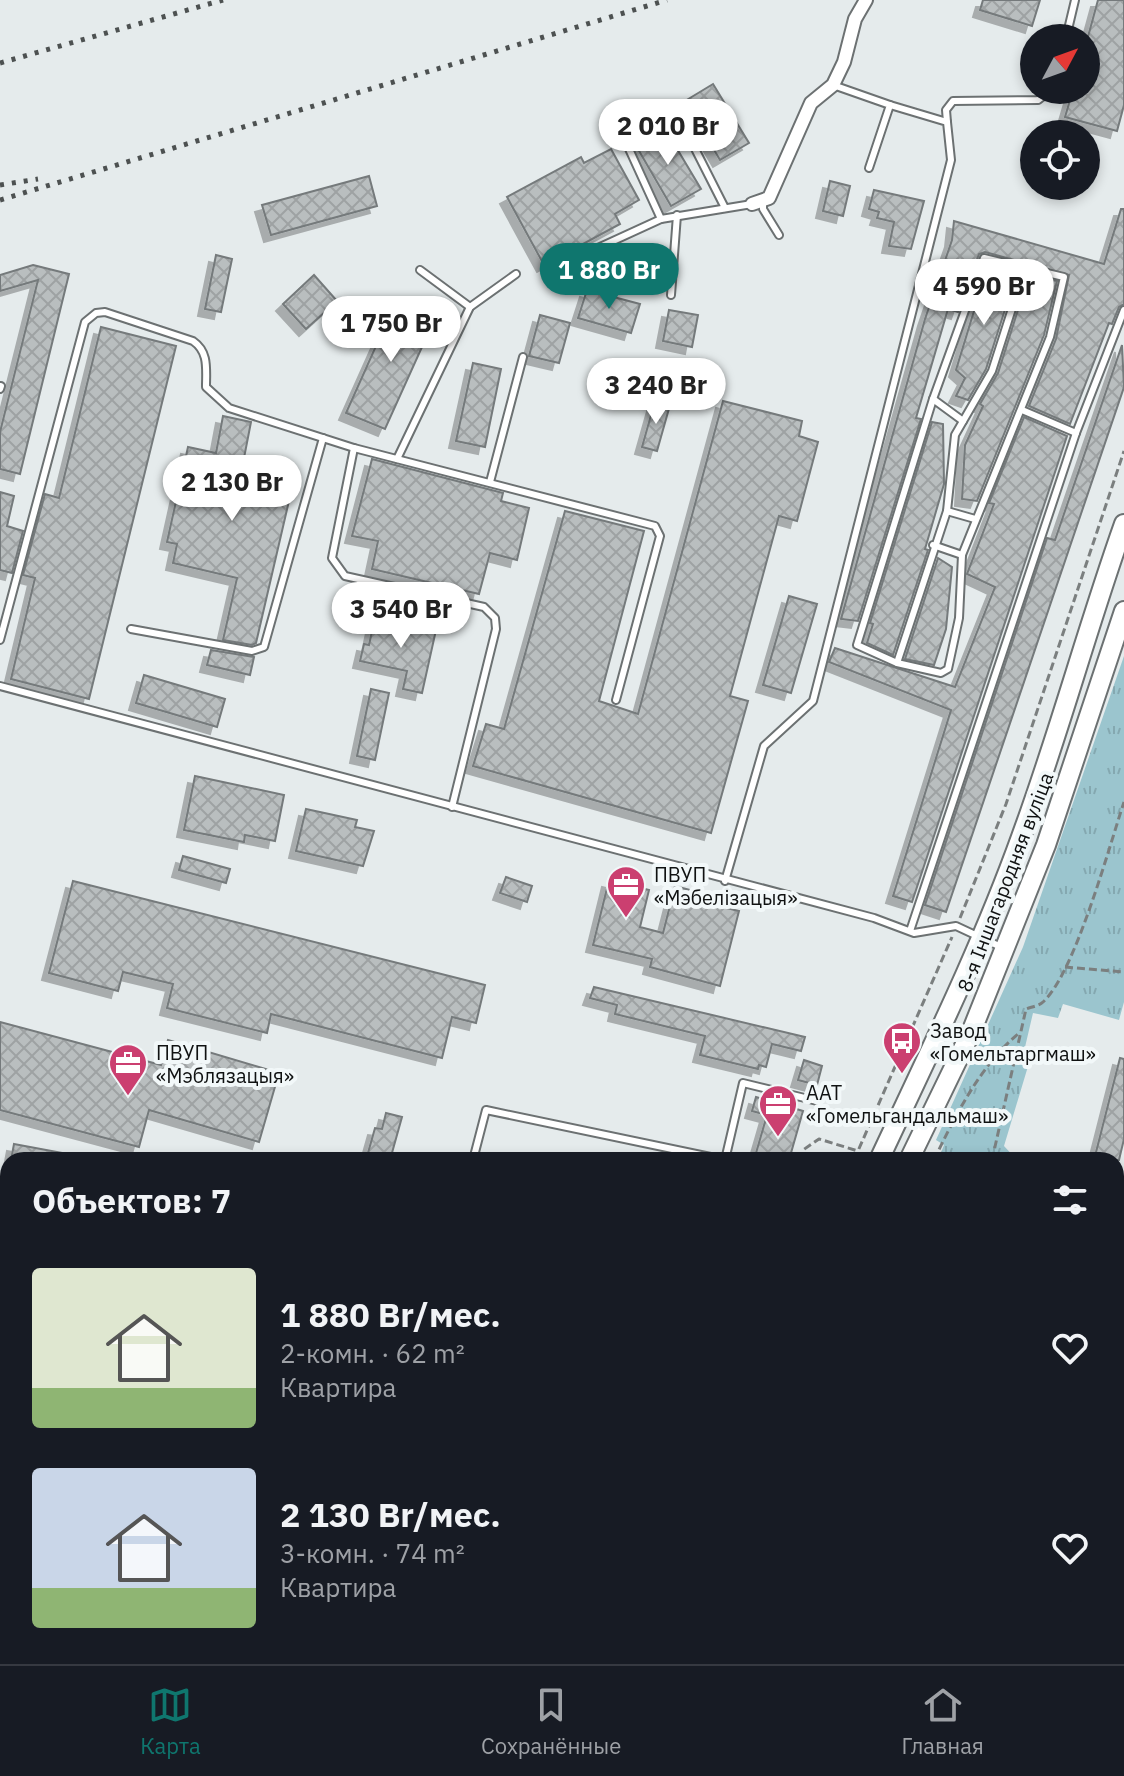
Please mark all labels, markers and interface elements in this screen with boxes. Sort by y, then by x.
north arrow [1020,24,1100,104]
map controls [1020,24,1100,200]
pin: 2 010 Br [585,99,751,167]
text: 2 010 Br [617,108,719,142]
button: locate [1020,120,1100,200]
pin: 1 880 Br [526,243,692,311]
text: 1 880 Br [558,252,660,286]
pin: 4 590 Br [901,259,1067,327]
text: 4 590 Br [933,268,1035,302]
pin: 1 750 Br [308,296,474,364]
text: 1 750 Br [340,305,442,339]
pin: 3 240 Br [573,358,739,426]
text: 3 240 Br [605,367,707,401]
pin: 2 130 Br [149,455,315,523]
text: 2 130 Br [181,464,283,498]
pin: 3 540 Br [318,582,484,650]
text: 3 540 Br [350,591,452,625]
street label: 8-я Іншагародняя вуліца [951,768,1059,996]
place label: ПВУП «Мэбелізацыя» [654,861,797,911]
office icon: ПВУП «Мэбелізацыя» [605,864,647,919]
place label: Завод «Гомельтаргмаш» [930,1017,1096,1067]
bus stop icon: Завод «Гомельтаргмаш» [881,1020,923,1075]
place label: ПВУП «Мэблязацыя» [156,1039,294,1089]
office icon: ПВУП «Мэблязацыя» [107,1042,149,1097]
place label: ААТ «Гомельгандальмаш» [806,1079,1008,1129]
office icon: ААТ «Гомельгандальмаш» [757,1083,799,1138]
text: Объектов: 7 [32,1178,231,1222]
icon: filters [1048,1178,1092,1222]
text: 1 880 Br/мес. [280,1292,501,1336]
icon: home [96,1300,192,1396]
icon: heart [1048,1326,1092,1370]
text: 2-комн. · 62 m² [280,1336,465,1370]
text: Квартира [280,1370,397,1404]
text: 2 130 Br/мес. [280,1492,501,1536]
icon: home [96,1500,192,1596]
icon: heart [1048,1526,1092,1570]
text: 3-комн. · 74 m² [280,1536,465,1570]
text: Квартира [280,1570,397,1604]
tab: Карта [140,1683,201,1760]
tab: Сохранённые [481,1683,621,1760]
tab: Главная [902,1683,984,1760]

